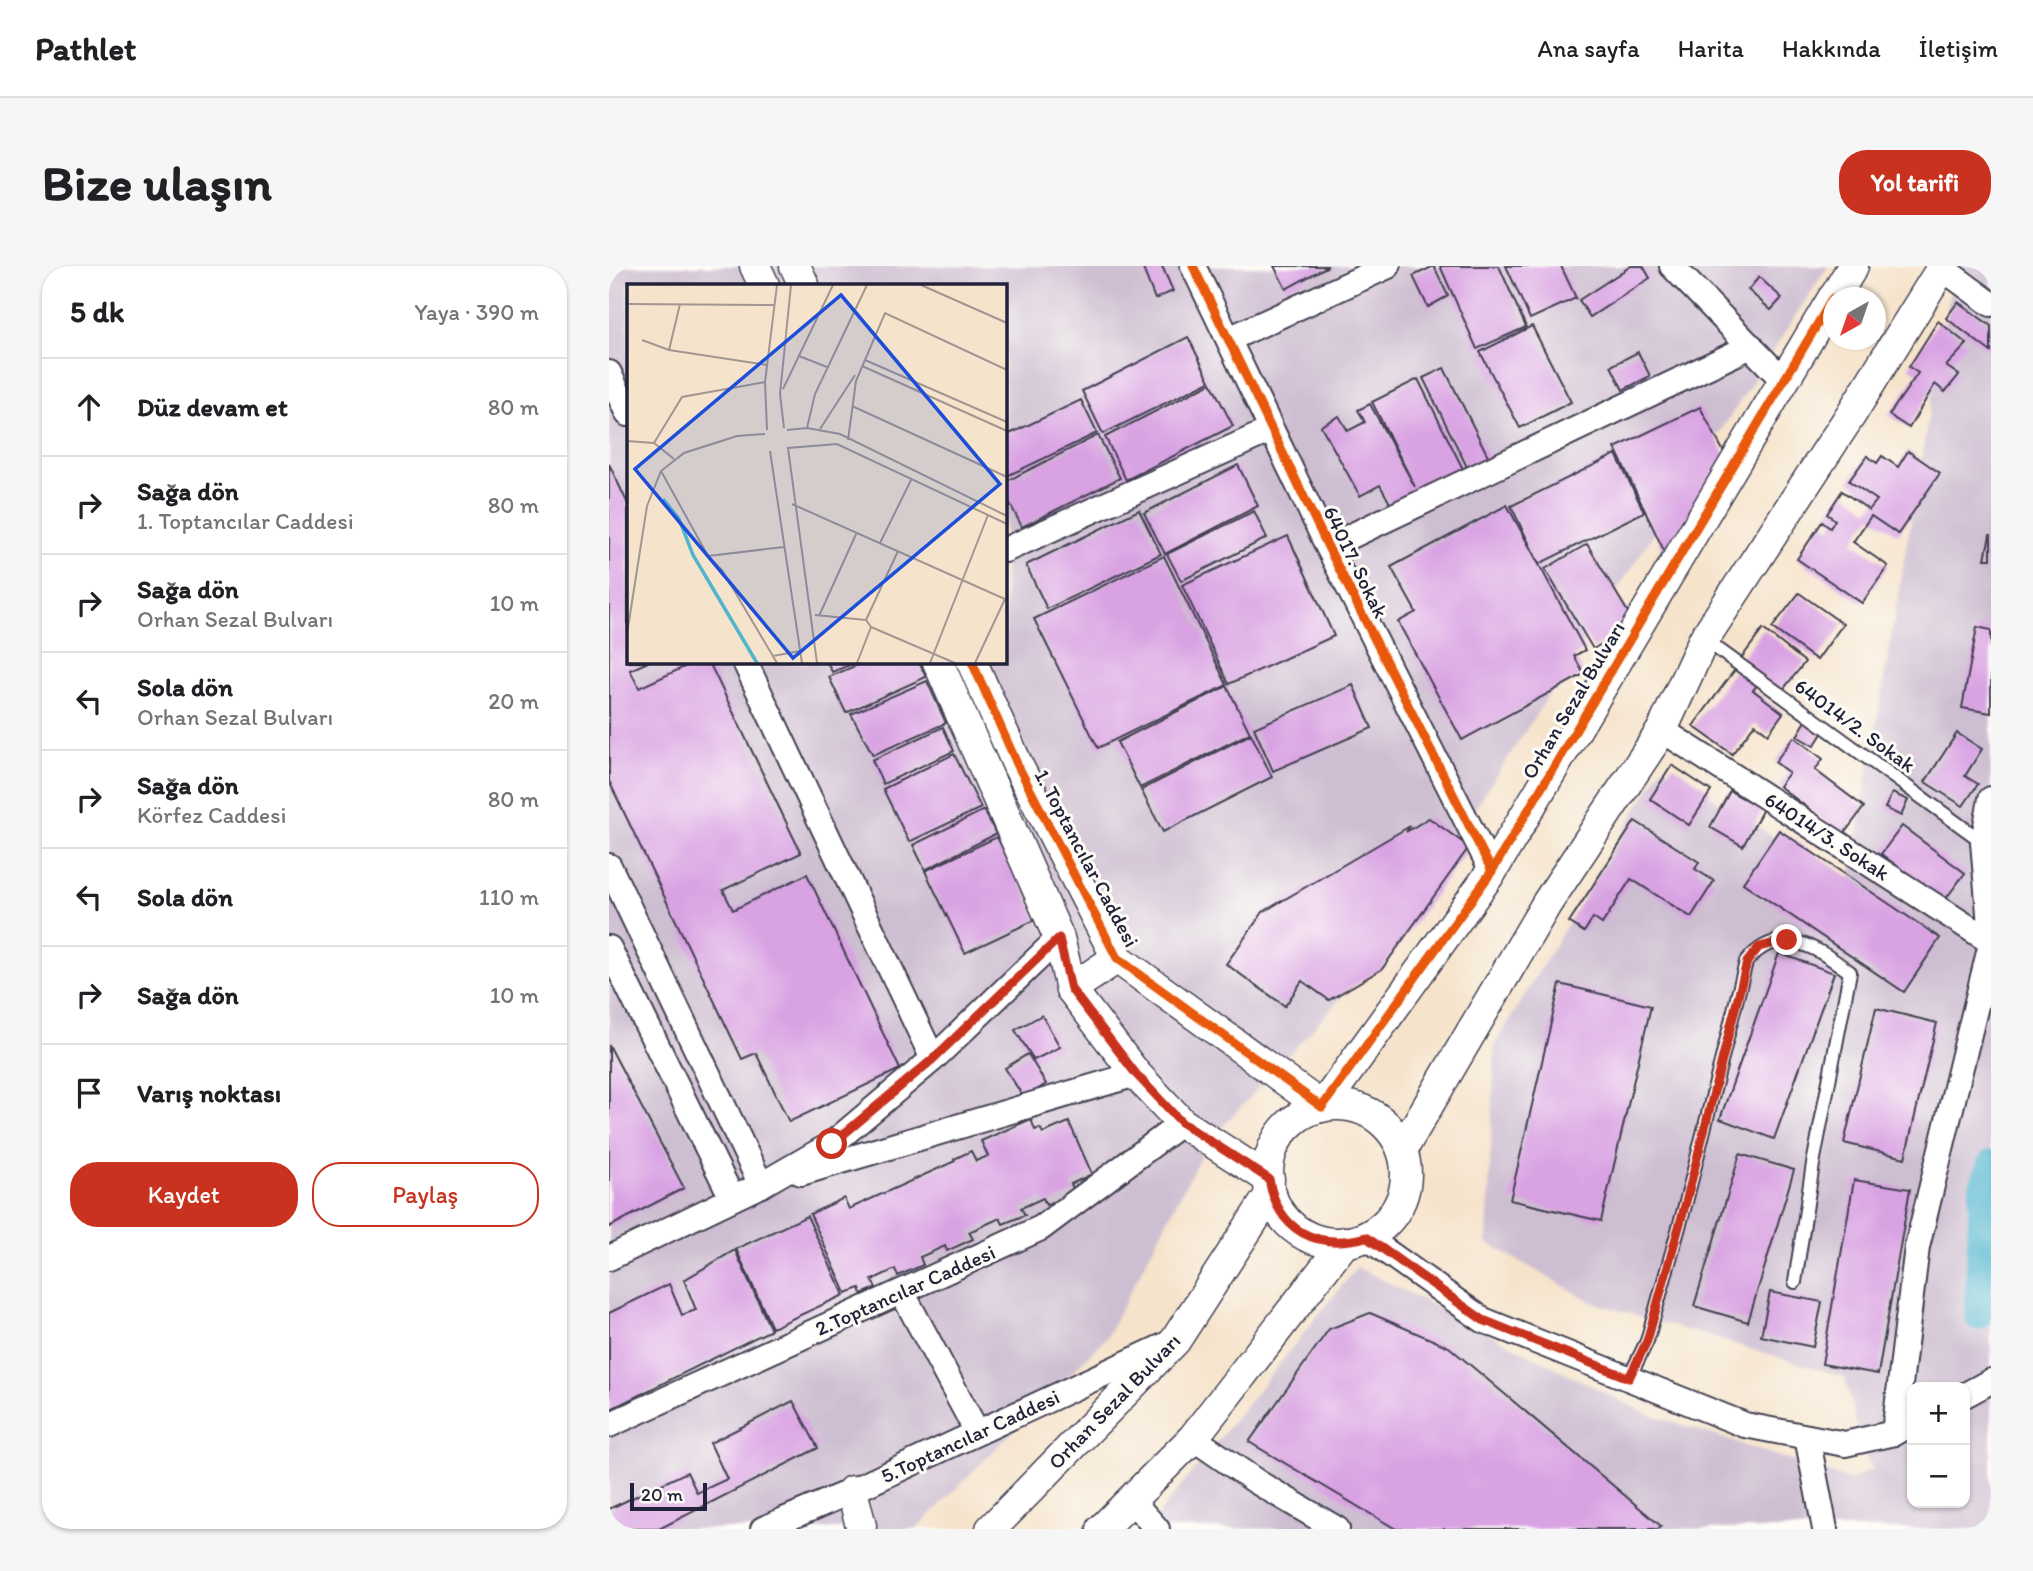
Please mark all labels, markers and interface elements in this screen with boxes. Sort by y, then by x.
text: Pathlet [35,29,137,68]
text: Ana sayfa [1537,34,1640,63]
text: Harita [1678,34,1744,63]
text: Hakkında [1782,34,1881,63]
text: İletişim [1919,34,1998,63]
button: Yol tarifi [1839,150,1991,215]
text: Bize ulaşın [42,153,272,212]
inset map [627,284,1006,663]
north arrow [1823,287,1886,350]
text: 5 dk [70,293,124,330]
text: Yaya · 390 m [414,298,539,326]
icon: ahead [70,388,108,426]
text: Düz devam et [137,391,288,423]
text: 80 m [488,393,539,421]
text: Sağa dön [137,475,239,507]
icon: right [70,486,108,524]
text: 80 m [488,491,539,519]
street label: 64017. Sokak [1318,502,1394,622]
text: 1. Toptancılar Caddesi [137,507,354,535]
text: Sağa dön [137,573,239,605]
icon: right [70,584,108,622]
text: 10 m [490,589,539,617]
text: Orhan Sezal Bulvarı [137,605,333,633]
street label: Orhan Sezal Bulvarı [1516,617,1630,783]
text: Sola dön [137,671,233,703]
street label: 64014/2. Sokak [1790,673,1921,777]
icon: left [70,682,108,720]
text: 20 m [488,687,539,715]
text: Orhan Sezal Bulvarı [137,703,333,731]
street label: 1. Toptancılar Caddesi [1030,765,1144,951]
text: Sağa dön [137,769,239,801]
icon: right [70,780,108,818]
text: 80 m [488,785,539,813]
street label: 64014/3. Sokak [1760,786,1894,886]
text: Körfez Caddesi [137,801,286,829]
icon: left [70,878,108,916]
text: Sola dön [137,881,233,913]
text: 110 m [479,883,539,911]
route end [1771,924,1802,955]
icon: right [70,976,108,1014]
text: Sağa dön [137,979,239,1011]
text: 10 m [490,981,539,1009]
icon: arrive [70,1074,108,1112]
text: Varış noktası [137,1077,281,1109]
route start [816,1128,847,1159]
button: Kaydet [70,1162,298,1227]
button: Paylaş [312,1162,539,1227]
street label: 2.Toptancılar Caddesi [811,1239,999,1341]
street label: Orhan Sezal Bulvarı [1043,1328,1185,1474]
map controls [1907,1382,1970,1508]
button: + [1907,1382,1970,1445]
street label: 5.Toptancılar Caddesi [877,1384,1063,1488]
button: − [1907,1445,1970,1508]
scale bar [630,1480,707,1512]
text: 20 m [641,1483,683,1506]

